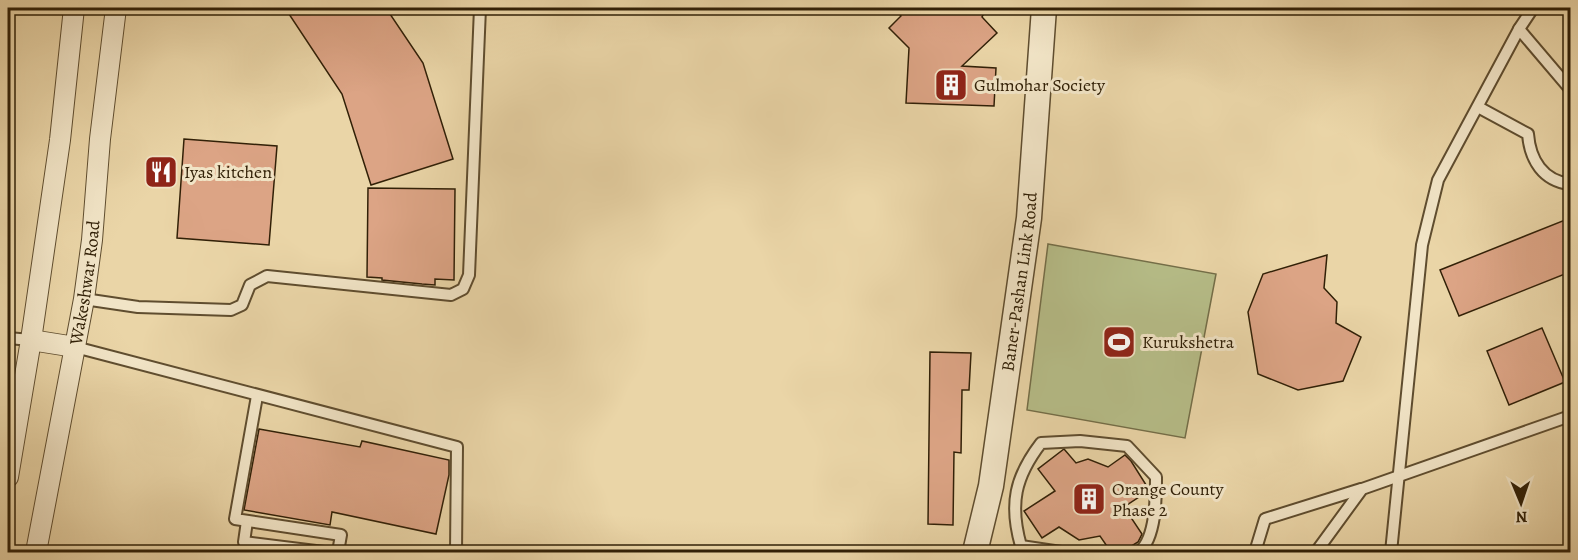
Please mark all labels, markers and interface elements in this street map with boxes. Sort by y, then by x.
building icon: Gulmohar Society [933,67,969,103]
place label: Gulmohar Society [974,73,1106,97]
restaurant icon: Iyas kitchen [143,154,179,190]
place label: Iyas kitchen [184,160,272,184]
street label: Baner-Pashan Link Road [995,191,1043,373]
street label: Wakeshwar Road [63,219,106,348]
sports icon: Kurukshetra [1101,324,1137,360]
place label: Kurukshetra [1142,330,1235,354]
north arrow [1491,473,1551,533]
place label: Orange County Phase 2 [1112,477,1224,522]
building icon: Orange County Phase 2 [1071,481,1107,517]
text: N [1515,506,1528,528]

